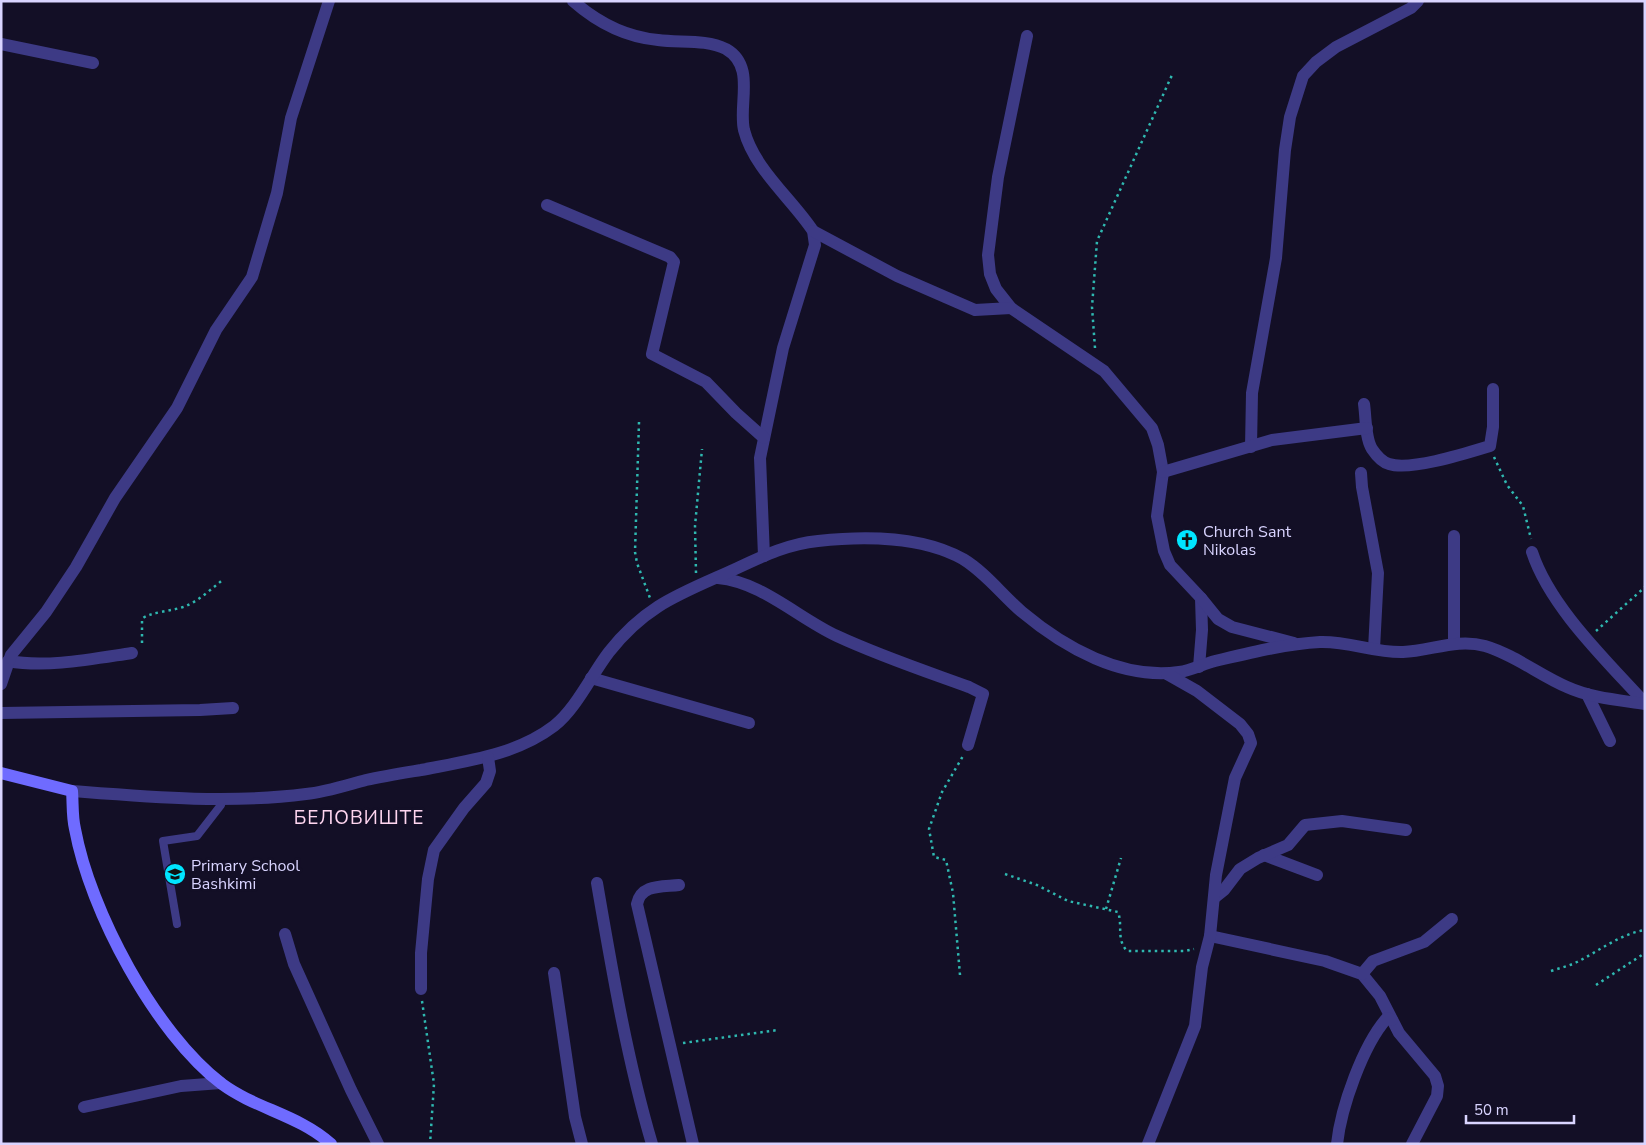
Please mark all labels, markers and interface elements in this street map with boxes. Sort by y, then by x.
place label: Church Sant Nikolas [1203,521,1291,561]
church icon: Church Sant Nikolas [1175,528,1199,552]
district label: БЕЛОВИШТЕ [294,805,424,831]
place label: Primary School Bashkimi [191,855,300,895]
school or university icon: Primary School Bashkimi [163,862,187,886]
scale bar [1466,1092,1574,1124]
text: 50 m [1474,1100,1509,1120]

